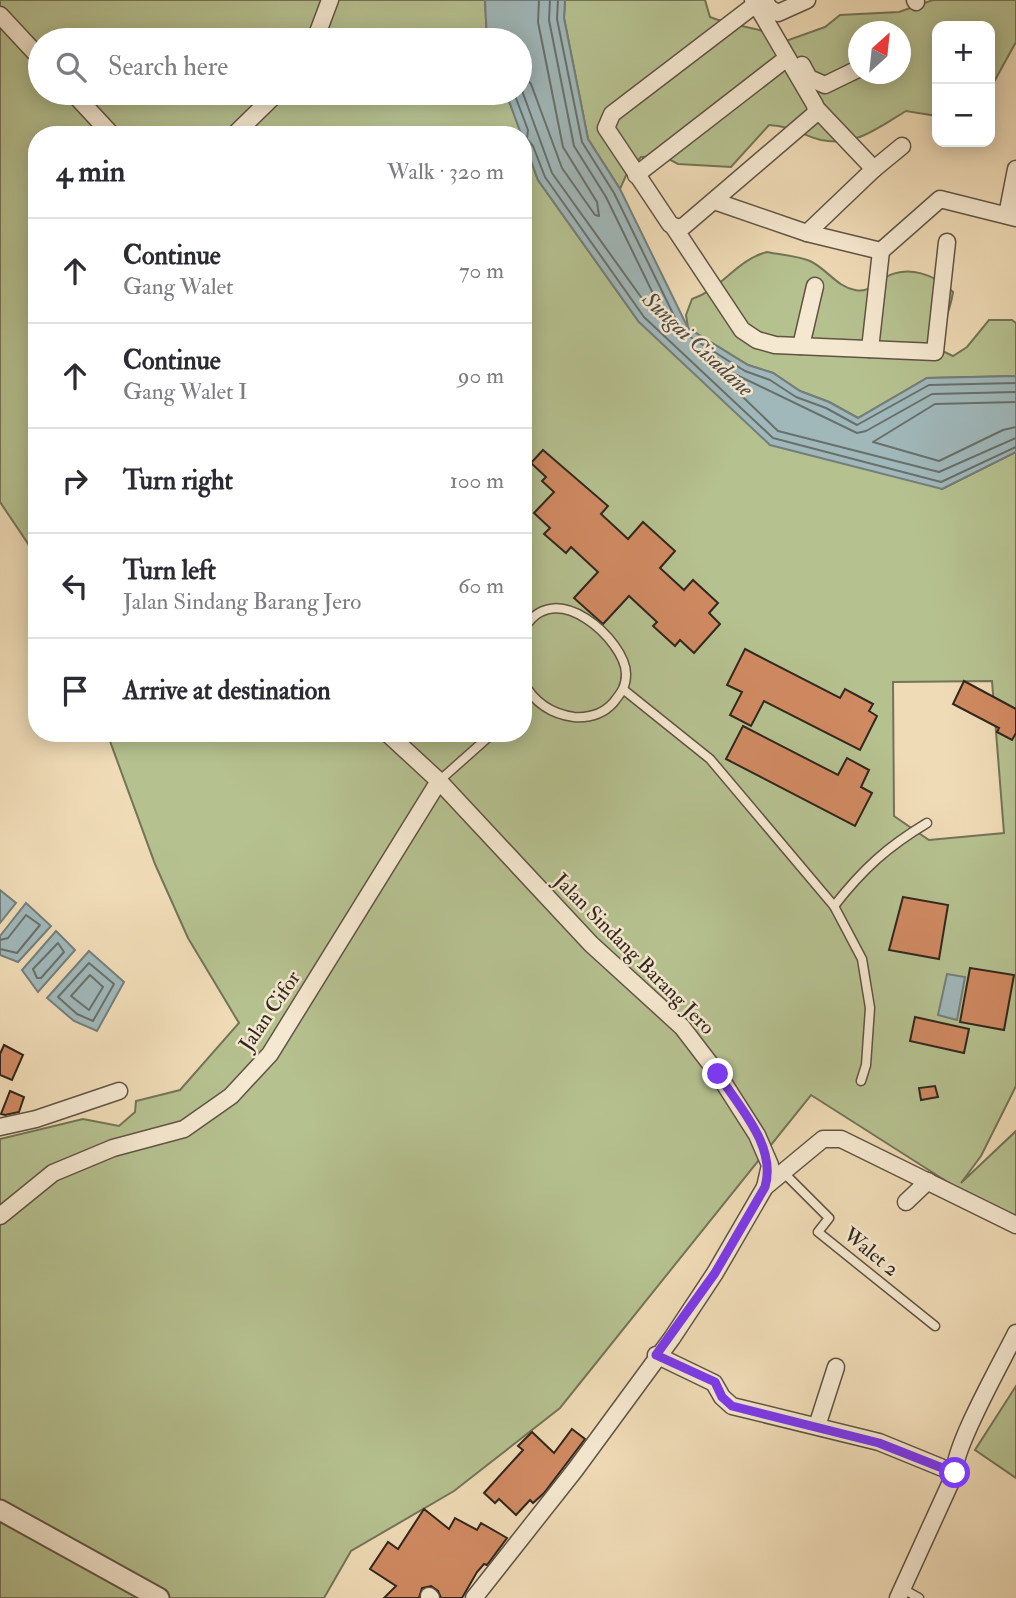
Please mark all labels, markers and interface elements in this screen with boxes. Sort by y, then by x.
north arrow [848,21,911,84]
map controls [932,21,995,147]
button: + [932,21,995,84]
search box [28,28,532,105]
icon: search [52,48,90,86]
text: Search here [108,51,228,83]
button: − [932,84,995,147]
text: 4 min [56,153,125,190]
text: Walk · 320 m [387,157,504,186]
text: Continue [123,240,221,272]
icon: ahead [56,252,94,290]
text: 70 m [459,256,504,285]
text: Gang Walet [123,272,234,301]
water label: Sungai Cisadane [636,284,760,403]
text: Continue [123,345,221,377]
icon: ahead [56,357,94,395]
text: 90 m [458,361,504,390]
text: Gang Walet I [123,377,248,406]
icon: right [56,462,94,500]
text: Turn right [123,465,233,497]
text: 100 m [450,466,504,495]
text: Turn left [123,555,216,587]
icon: left [56,567,94,605]
text: 60 m [458,571,504,600]
text: Jalan Sindang Barang Jero [123,587,361,616]
icon: arrive [56,672,94,710]
text: Arrive at destination [123,675,331,707]
street label: Jalan Sindang Barang Jero [547,867,721,1041]
street label: Jalan Cifor [233,965,307,1057]
route end [702,1058,733,1089]
street label: Walet 2 [837,1221,904,1283]
route start [939,1457,970,1488]

